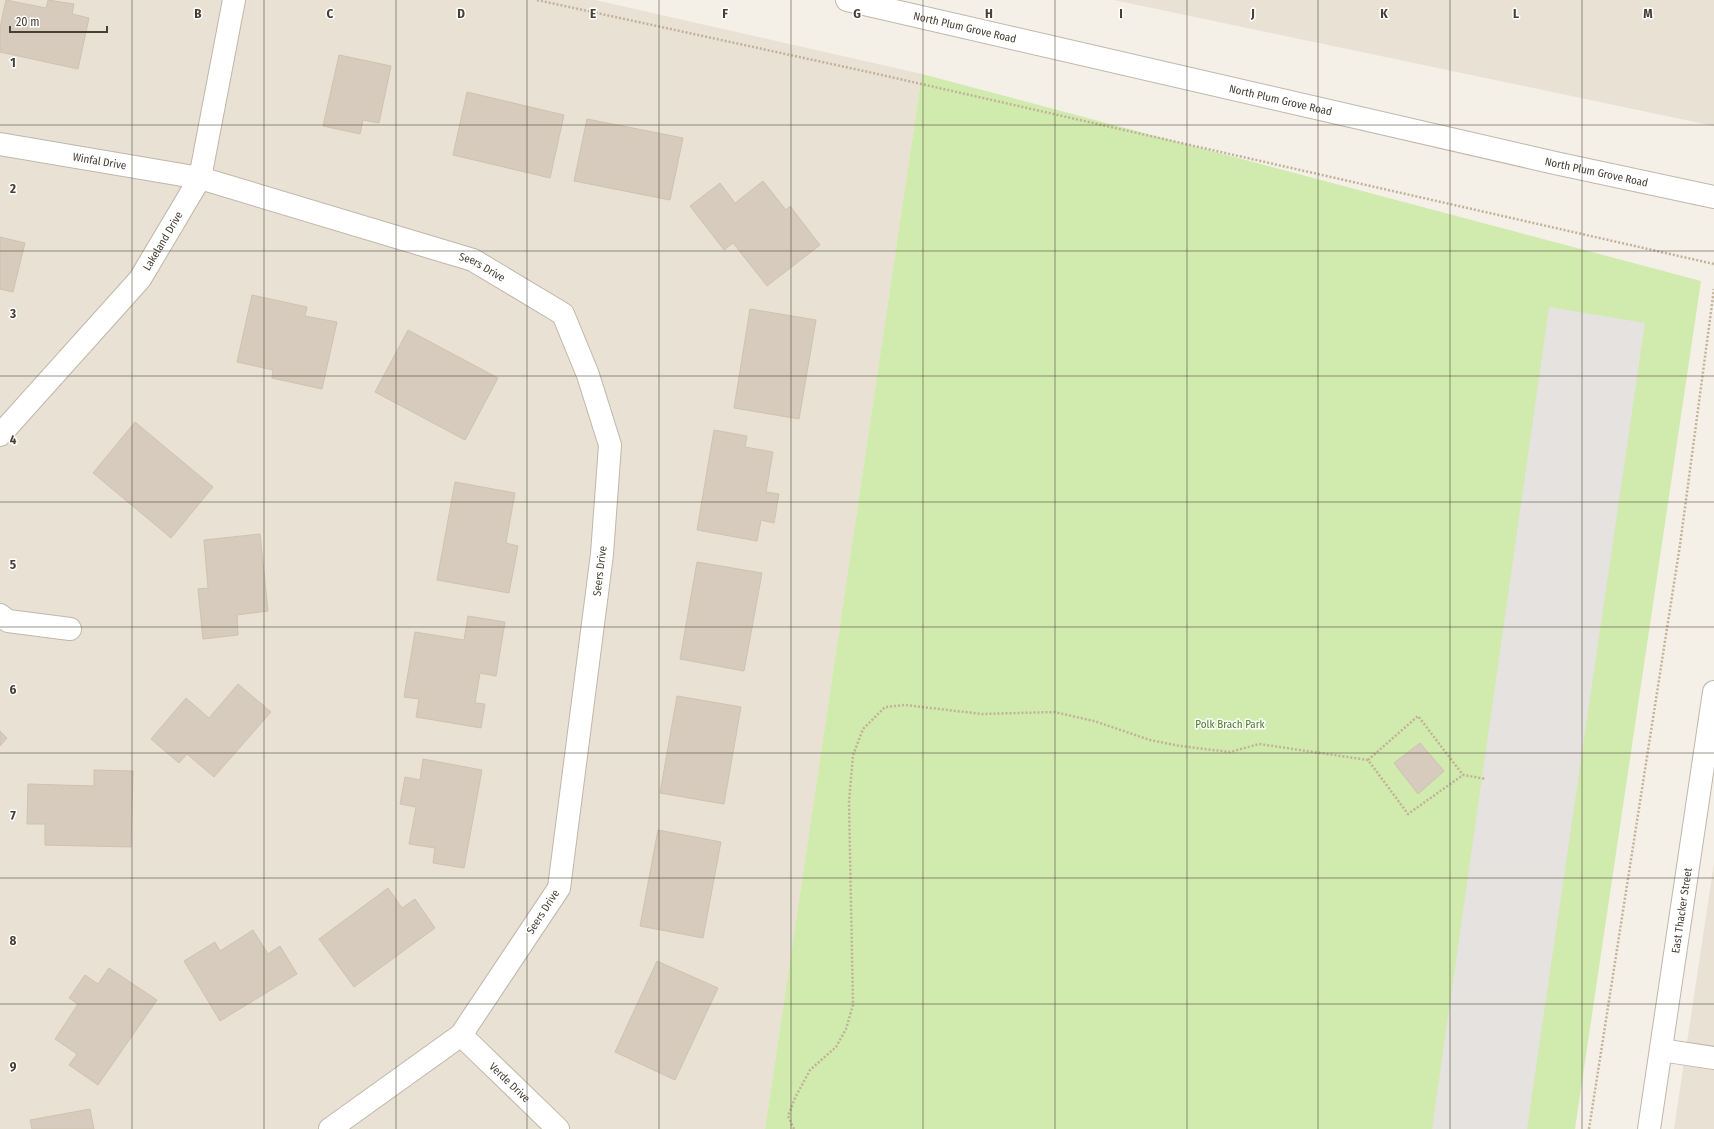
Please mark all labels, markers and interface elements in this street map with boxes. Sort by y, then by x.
text: B [194,6,202,21]
text: C [327,6,334,21]
text: D [457,6,465,21]
text: E [590,6,596,21]
text: F [722,6,728,21]
text: G [853,6,861,21]
text: H [985,6,993,21]
text: I [1119,6,1123,21]
text: J [1250,6,1255,21]
text: K [1380,6,1388,21]
text: L [1513,6,1519,21]
text: M [1643,6,1653,21]
scale bar [10,8,107,34]
street label: North Plum Grove Road [912,9,1018,45]
text: 20 m [16,15,40,29]
text: 1 [10,55,16,70]
street label: North Plum Grove Road [1228,82,1333,118]
street label: Winfal Drive [72,150,127,172]
street label: North Plum Grove Road [1544,154,1649,189]
text: 2 [9,181,16,196]
street label: Lakeland Drive [140,209,185,273]
street label: Seers Drive [457,250,508,284]
text: 3 [9,306,16,321]
text: 4 [10,432,17,447]
street label: Seers Drive [590,545,610,597]
text: 5 [10,557,16,572]
text: 6 [10,682,17,697]
park label: Polk Brach Park [1195,718,1266,731]
text: 7 [10,808,16,823]
street label: East Thacker Street [1669,866,1694,954]
street label: Seers Drive [524,887,562,937]
text: 8 [10,933,17,948]
text: 9 [10,1059,17,1074]
street label: Verde Drive [487,1060,533,1105]

